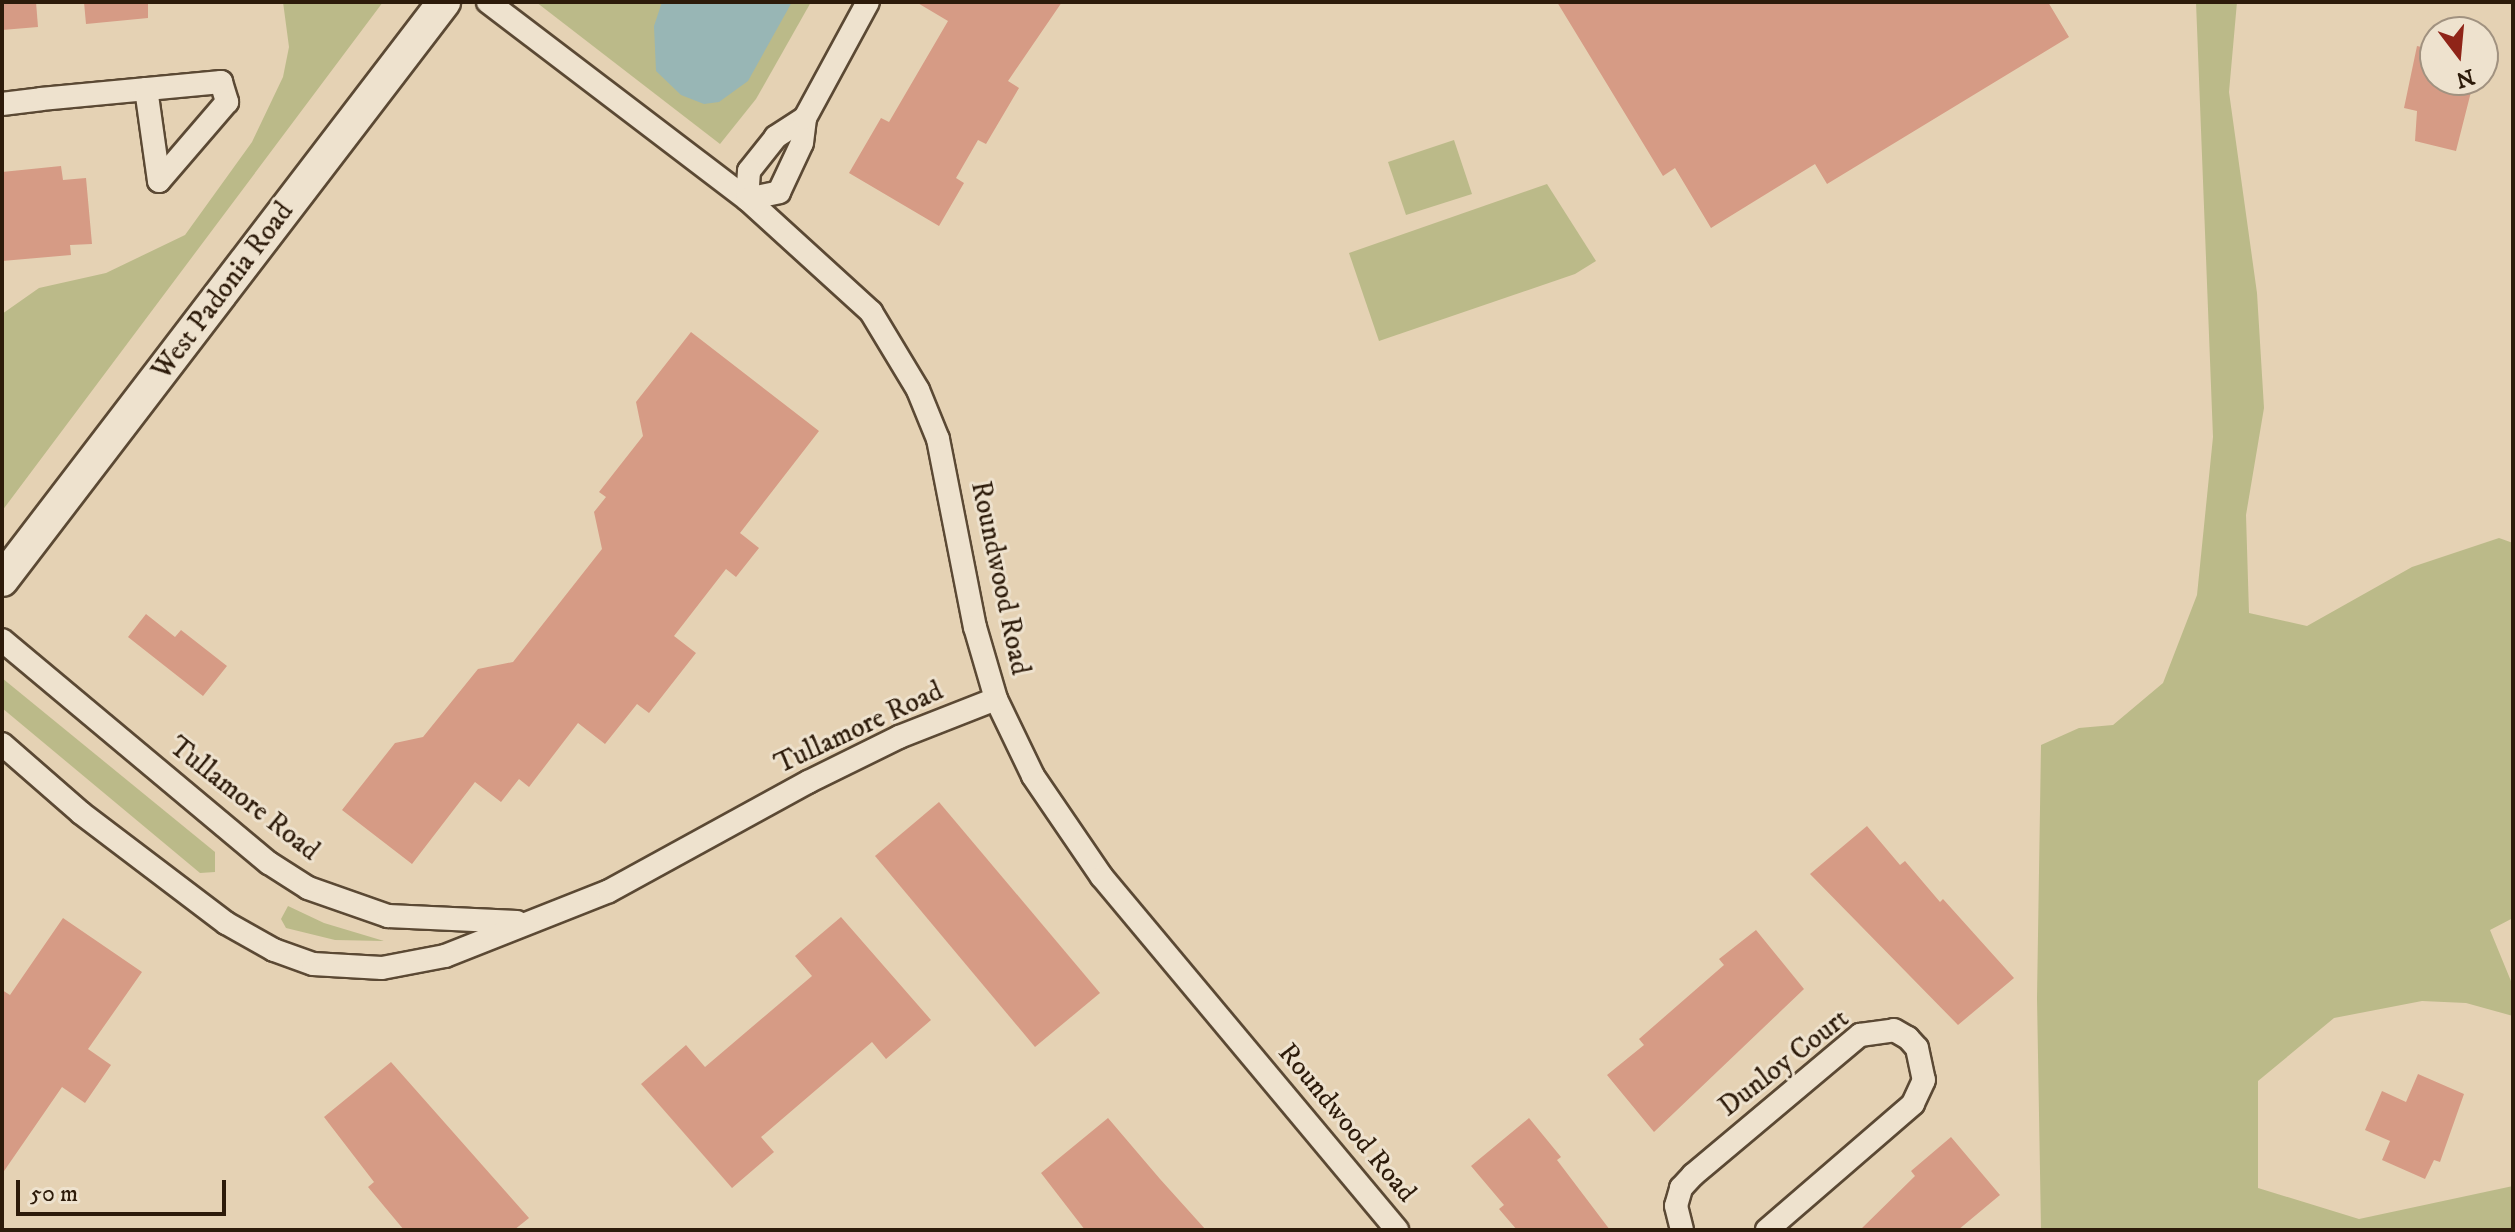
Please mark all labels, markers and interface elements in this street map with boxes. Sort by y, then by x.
north arrow [2419,16,2499,96]
text: N [2453,62,2478,93]
street label: West Padonia Road [145,196,301,386]
street label: Roundwood Road [963,478,1037,678]
street label: Tullamore Road [770,674,948,782]
street label: Tullamore Road [162,730,326,868]
street label: Dunloy Court [1712,1002,1856,1124]
street label: Roundwood Road [1271,1037,1423,1209]
scale bar [20,1164,230,1214]
text: 50 m [30,1179,78,1209]

